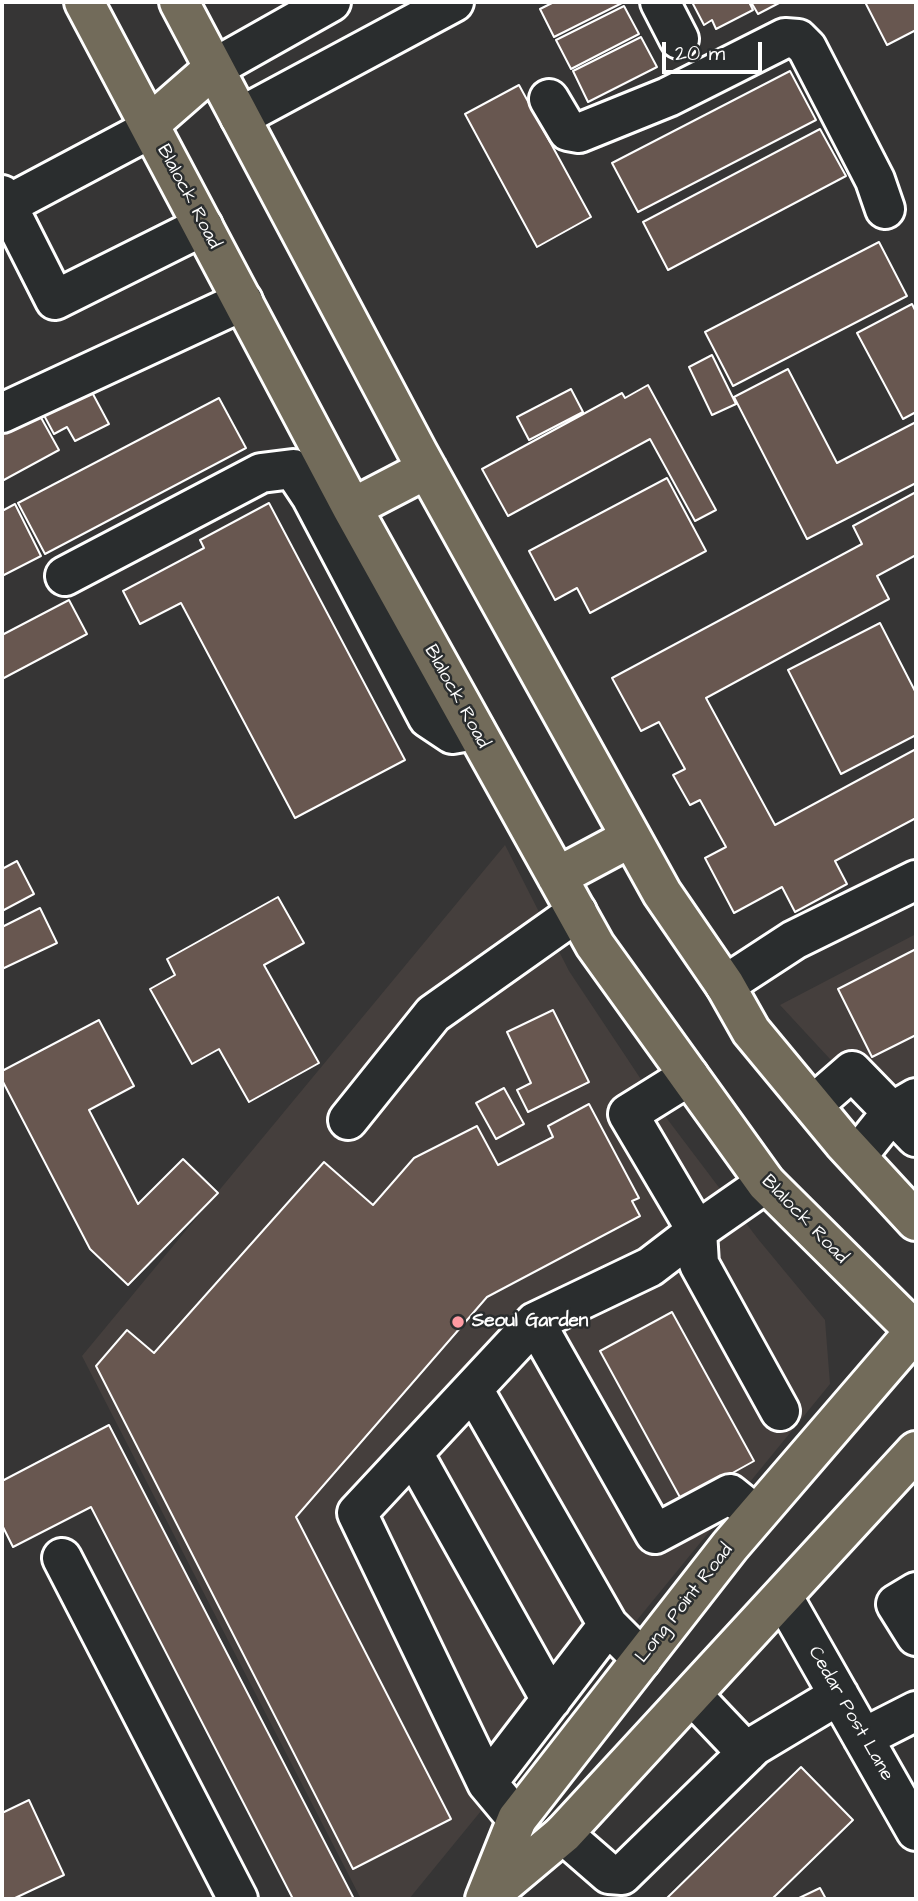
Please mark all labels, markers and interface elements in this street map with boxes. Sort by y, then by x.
scale bar [666,28,766,72]
text: 20 m [675,39,725,68]
street label: Blalock Road [151,141,225,253]
street label: Blalock Road [418,641,494,753]
street label: Blalock Road [756,1171,852,1269]
place label: Seoul Garden [472,1311,588,1333]
marker: Seoul Garden [450,1314,466,1330]
street label: Long Point Road [631,1540,739,1668]
street label: Cedar Post Lane [802,1643,898,1785]

